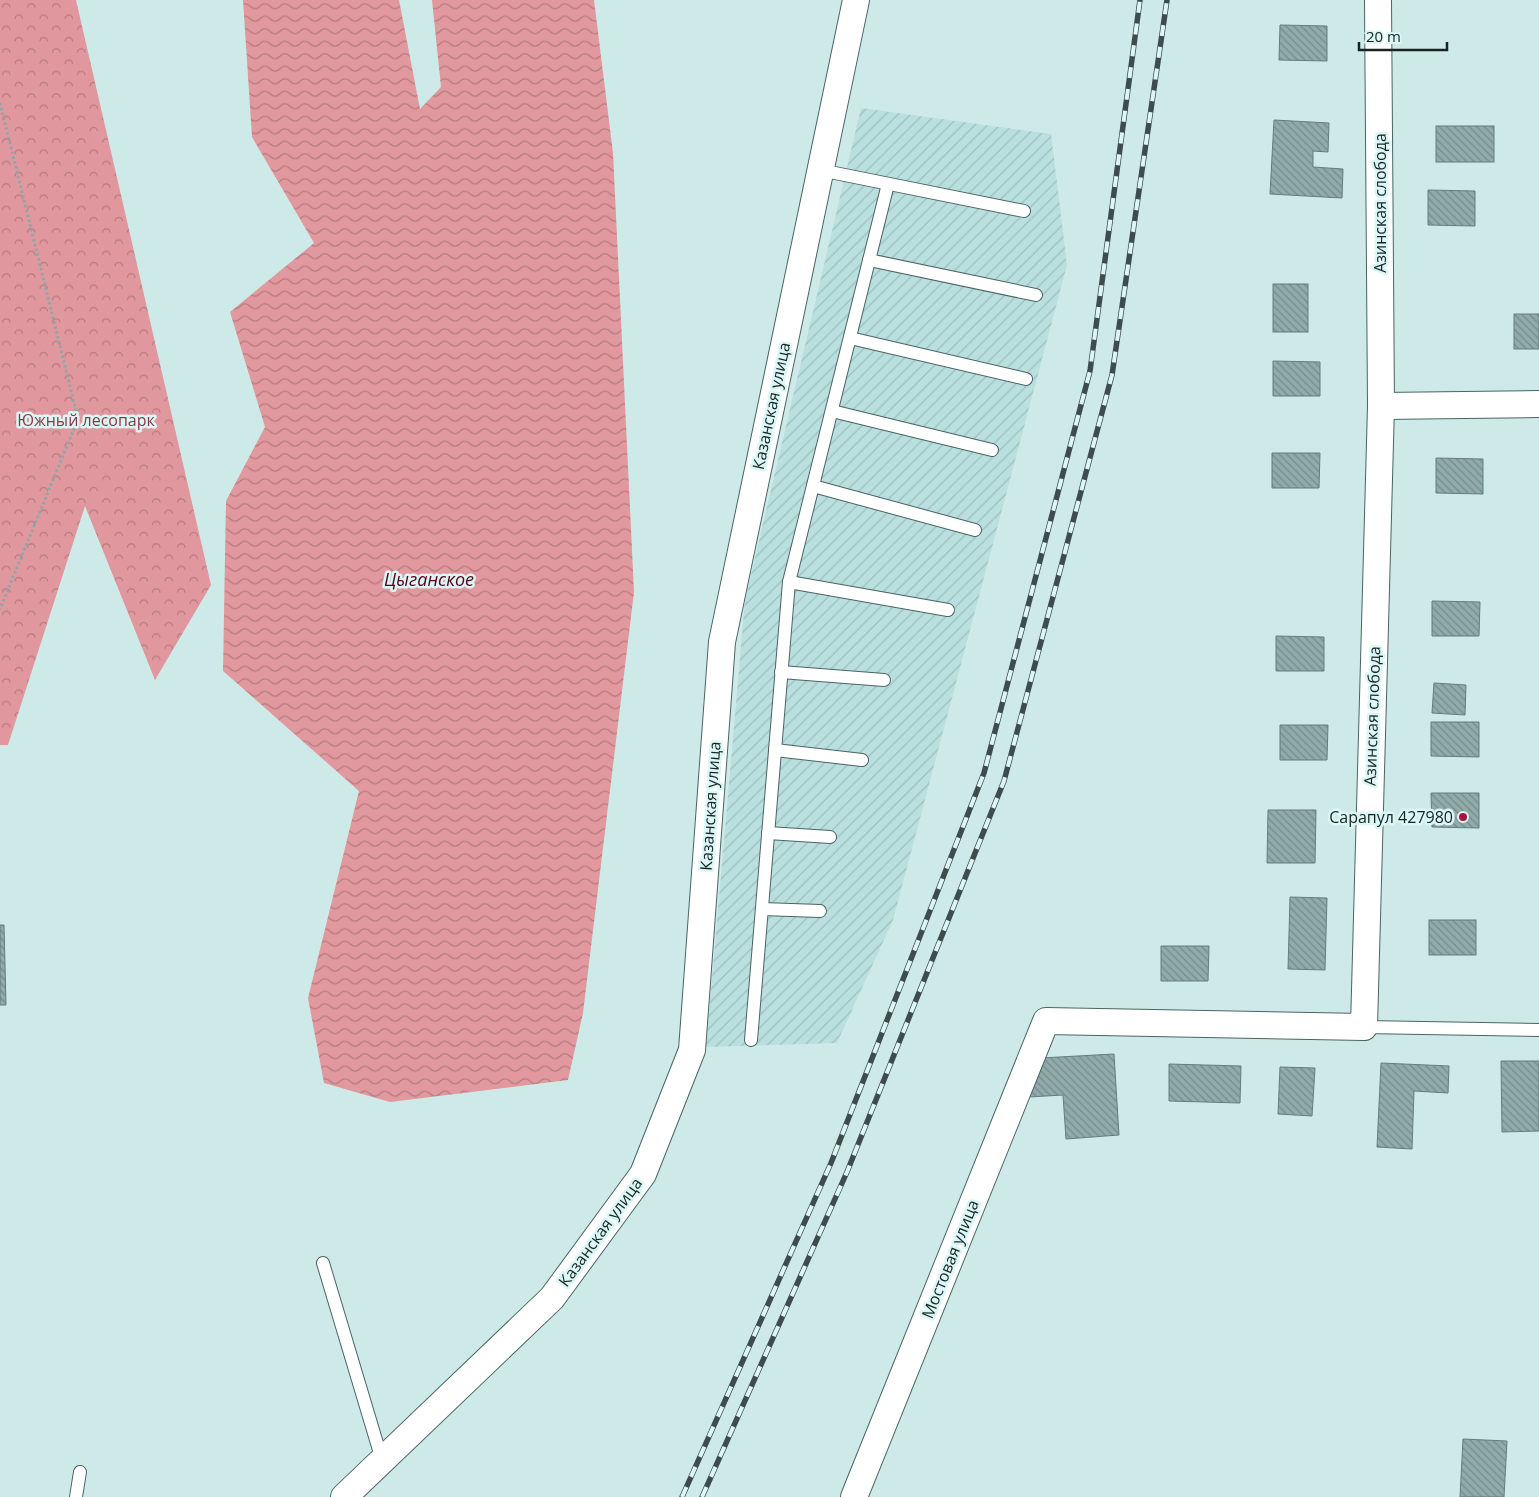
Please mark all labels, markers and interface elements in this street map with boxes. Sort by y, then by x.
scale bar [1359,20,1446,52]
text: 20 m [1366,26,1401,46]
street label: Азинская слобода [1369,133,1391,273]
street label: Казанская улица [747,340,795,472]
park label: Южный лесопарк [17,409,156,431]
water label: Цыганское [384,567,474,591]
street label: Азинская слобода [1359,646,1385,786]
street label: Казанская улица [695,741,725,871]
place label: Сарапул 427980 [1329,806,1453,828]
marker: Сарапул 427980 [1457,811,1469,823]
street label: Казанская улица [553,1173,647,1291]
street label: Мостовая улица [916,1196,984,1322]

